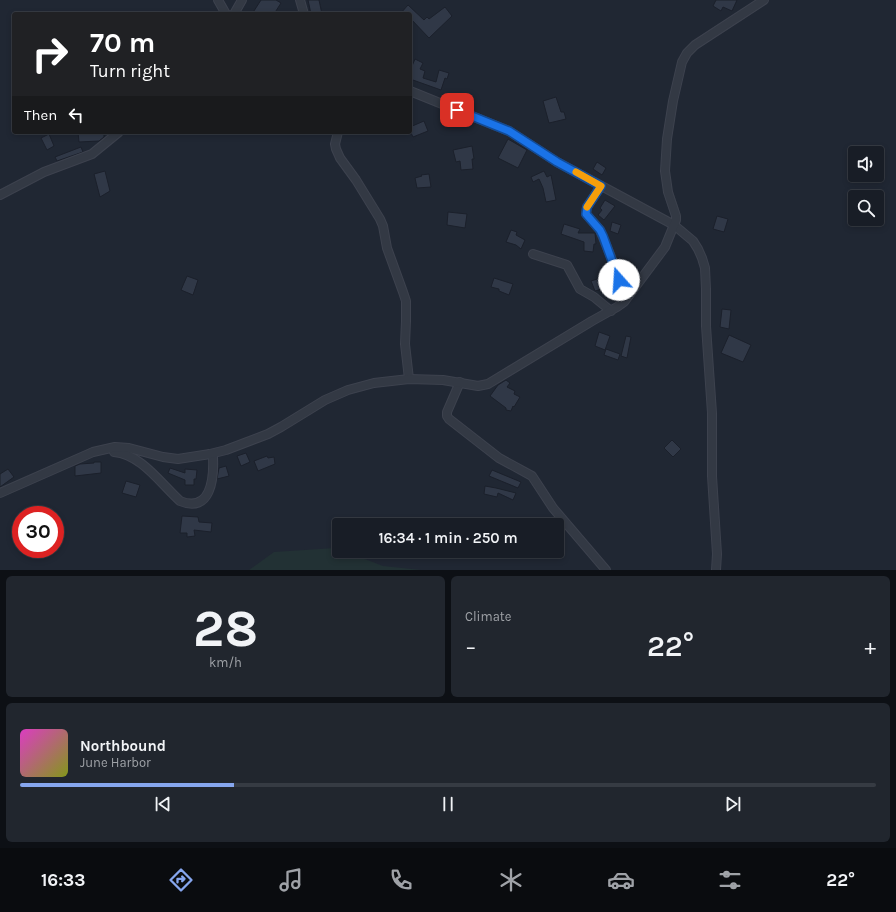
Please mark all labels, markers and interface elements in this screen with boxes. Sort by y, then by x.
text: 70 m [90,26,155,59]
icon: right [24,28,76,80]
text: Turn right [90,60,170,82]
pin [440,93,474,127]
icon: arrive [446,99,468,121]
icon: left [65,104,87,126]
text: Then [24,106,57,124]
map controls [848,146,884,226]
button: sound [848,146,884,182]
button: search [848,190,884,226]
position arrow [598,259,640,301]
speed limit sign: 30 [12,506,64,558]
text: 16:34 · 1 min · 250 m [378,529,518,547]
text: 28 [193,598,258,659]
text: Climate [465,609,511,624]
text: 22° [647,628,694,664]
text: − [465,634,477,660]
text: + [864,634,876,660]
text: km/h [209,655,242,670]
text: Northbound [80,737,166,755]
text: June Harbor [80,755,151,770]
icon: previous [152,793,174,815]
icon: pause [437,793,459,815]
icon: next [722,793,744,815]
icon: directions [167,866,195,894]
icon: music [277,866,305,894]
icon: phone [387,866,415,894]
icon: climate [497,866,525,894]
icon: car [607,866,635,894]
icon: filters [716,866,744,894]
text: 16:33 [41,869,86,891]
text: 22° [826,869,855,891]

